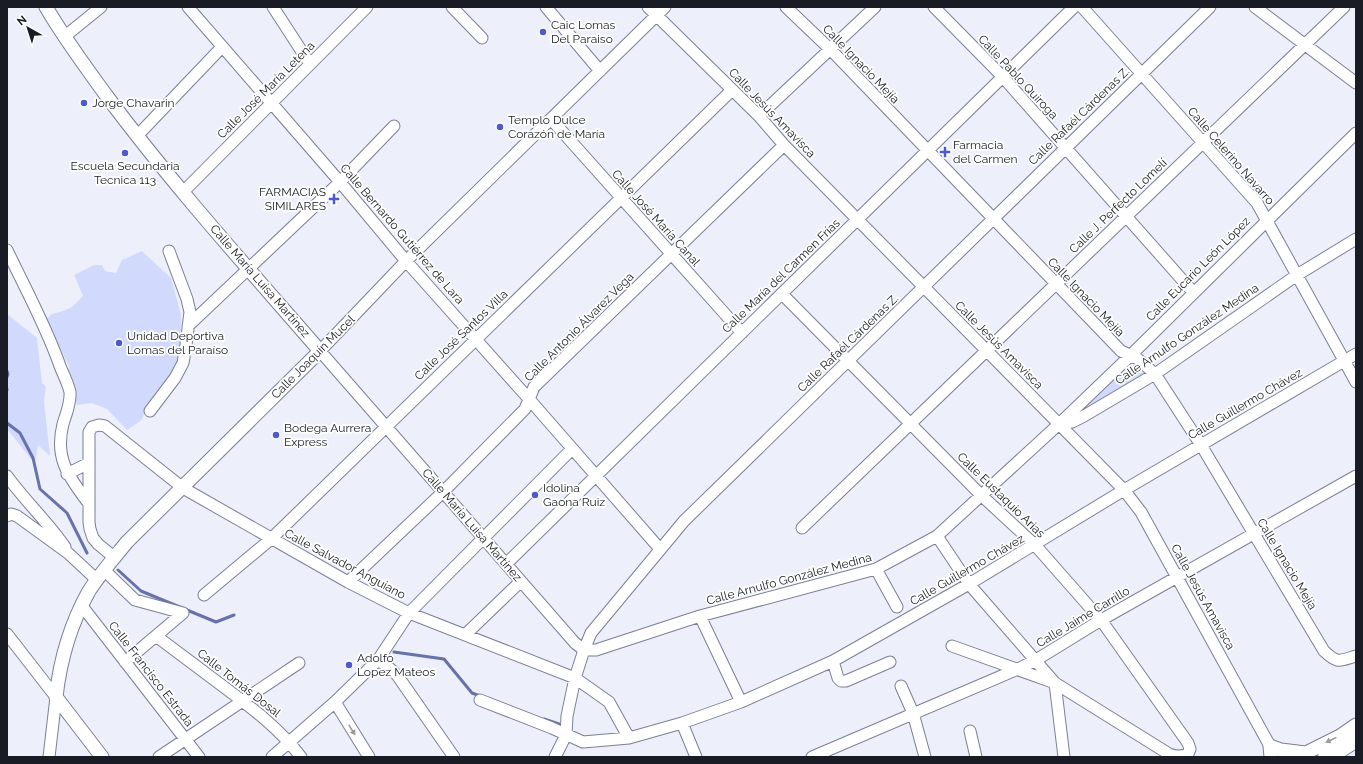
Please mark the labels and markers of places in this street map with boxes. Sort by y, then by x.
place label: Caic Lomas Del Paraiso [551,18,616,46]
marker: Caic Lomas Del Paraiso [538,27,548,37]
place label: Jorge Chavarin [92,96,175,110]
marker: Jorge Chavarin [79,98,89,108]
place label: Templo Dulce Corazón de María [508,113,605,141]
marker: Templo Dulce Corazón de María [495,122,505,132]
place label: Farmacia del Carmen [953,138,1018,166]
marker: Farmacia del Carmen [940,147,950,157]
marker: Escuela Secundaria Tecnica 113 [120,148,130,158]
place label: Escuela Secundaria Tecnica 113 [70,159,180,187]
place label: FARMACIAS SIMILARES [259,185,326,213]
marker: FARMACIAS SIMILARES [329,194,339,204]
place label: Unidad Deportiva Lomas del Paraíso [127,329,228,357]
marker: Unidad Deportiva Lomas del Paraíso [114,338,124,348]
place label: Bodega Aurrera Express [284,421,371,449]
marker: Bodega Aurrera Express [271,430,281,440]
place label: Idolina Gaona Ruiz [543,481,605,509]
marker: Idolina Gaona Ruiz [530,490,540,500]
place label: Adolfo Lopez Mateos [357,651,435,679]
marker: Adolfo Lopez Mateos [344,660,354,670]

